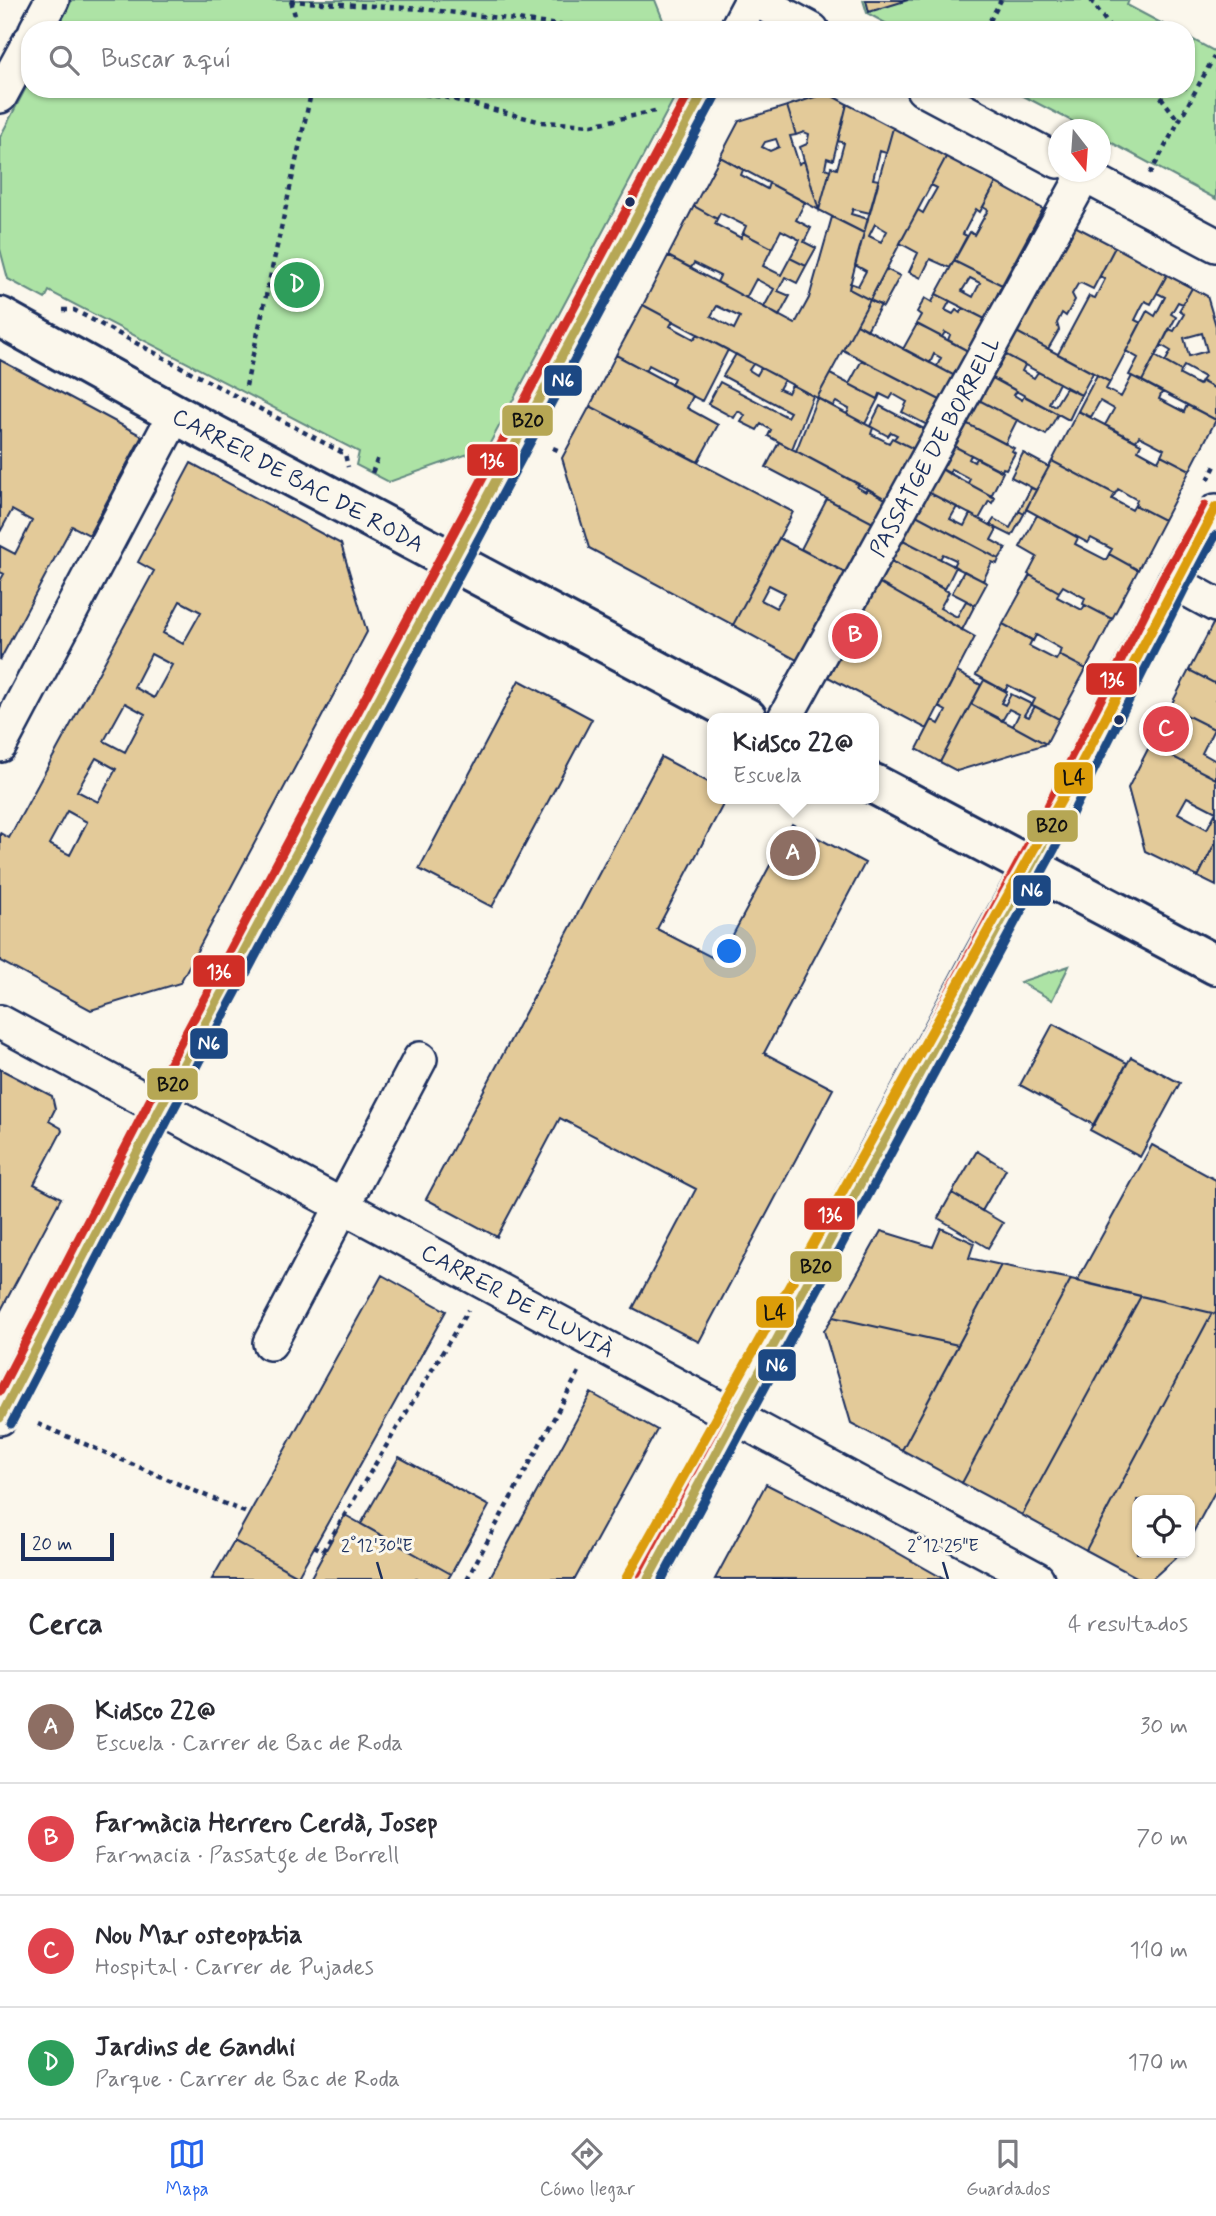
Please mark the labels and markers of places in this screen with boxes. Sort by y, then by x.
unlabelled marker [623,195,637,209]
pin: D [274,259,320,311]
pin: B [832,610,878,662]
pin: C [1143,703,1189,755]
unlabelled marker [1112,713,1126,727]
pin: A [770,827,816,879]

